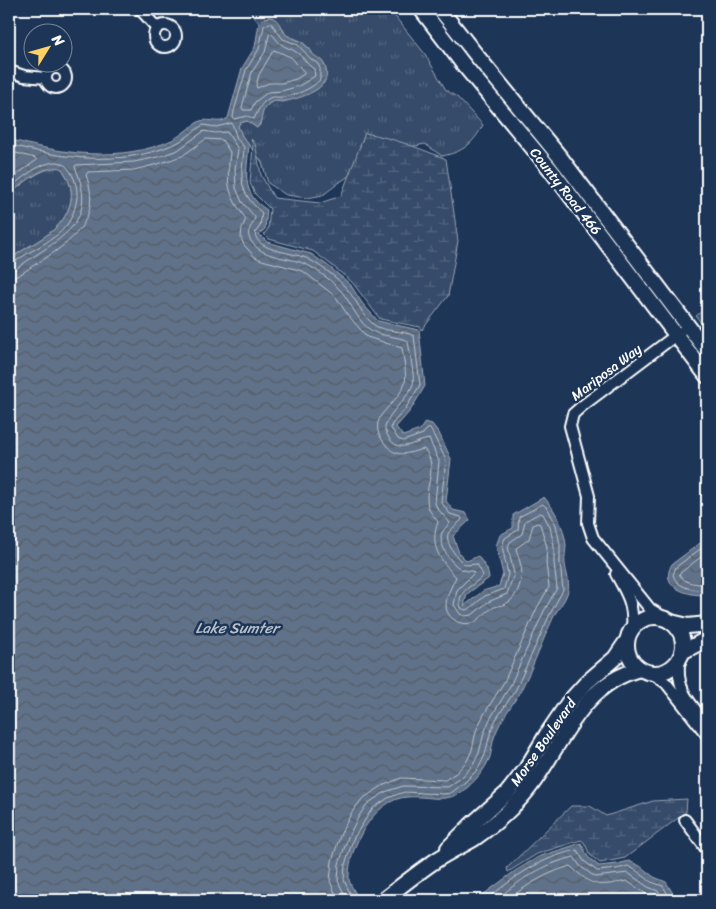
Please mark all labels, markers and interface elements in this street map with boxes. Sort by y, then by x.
north arrow [22,22,72,72]
text: N [44,28,71,52]
street label: County Road 466 [523,142,608,241]
street label: Mariposa Way [565,337,648,408]
water label: Lake Sumter [196,615,281,641]
street label: Morse Boulevard [504,692,584,792]

